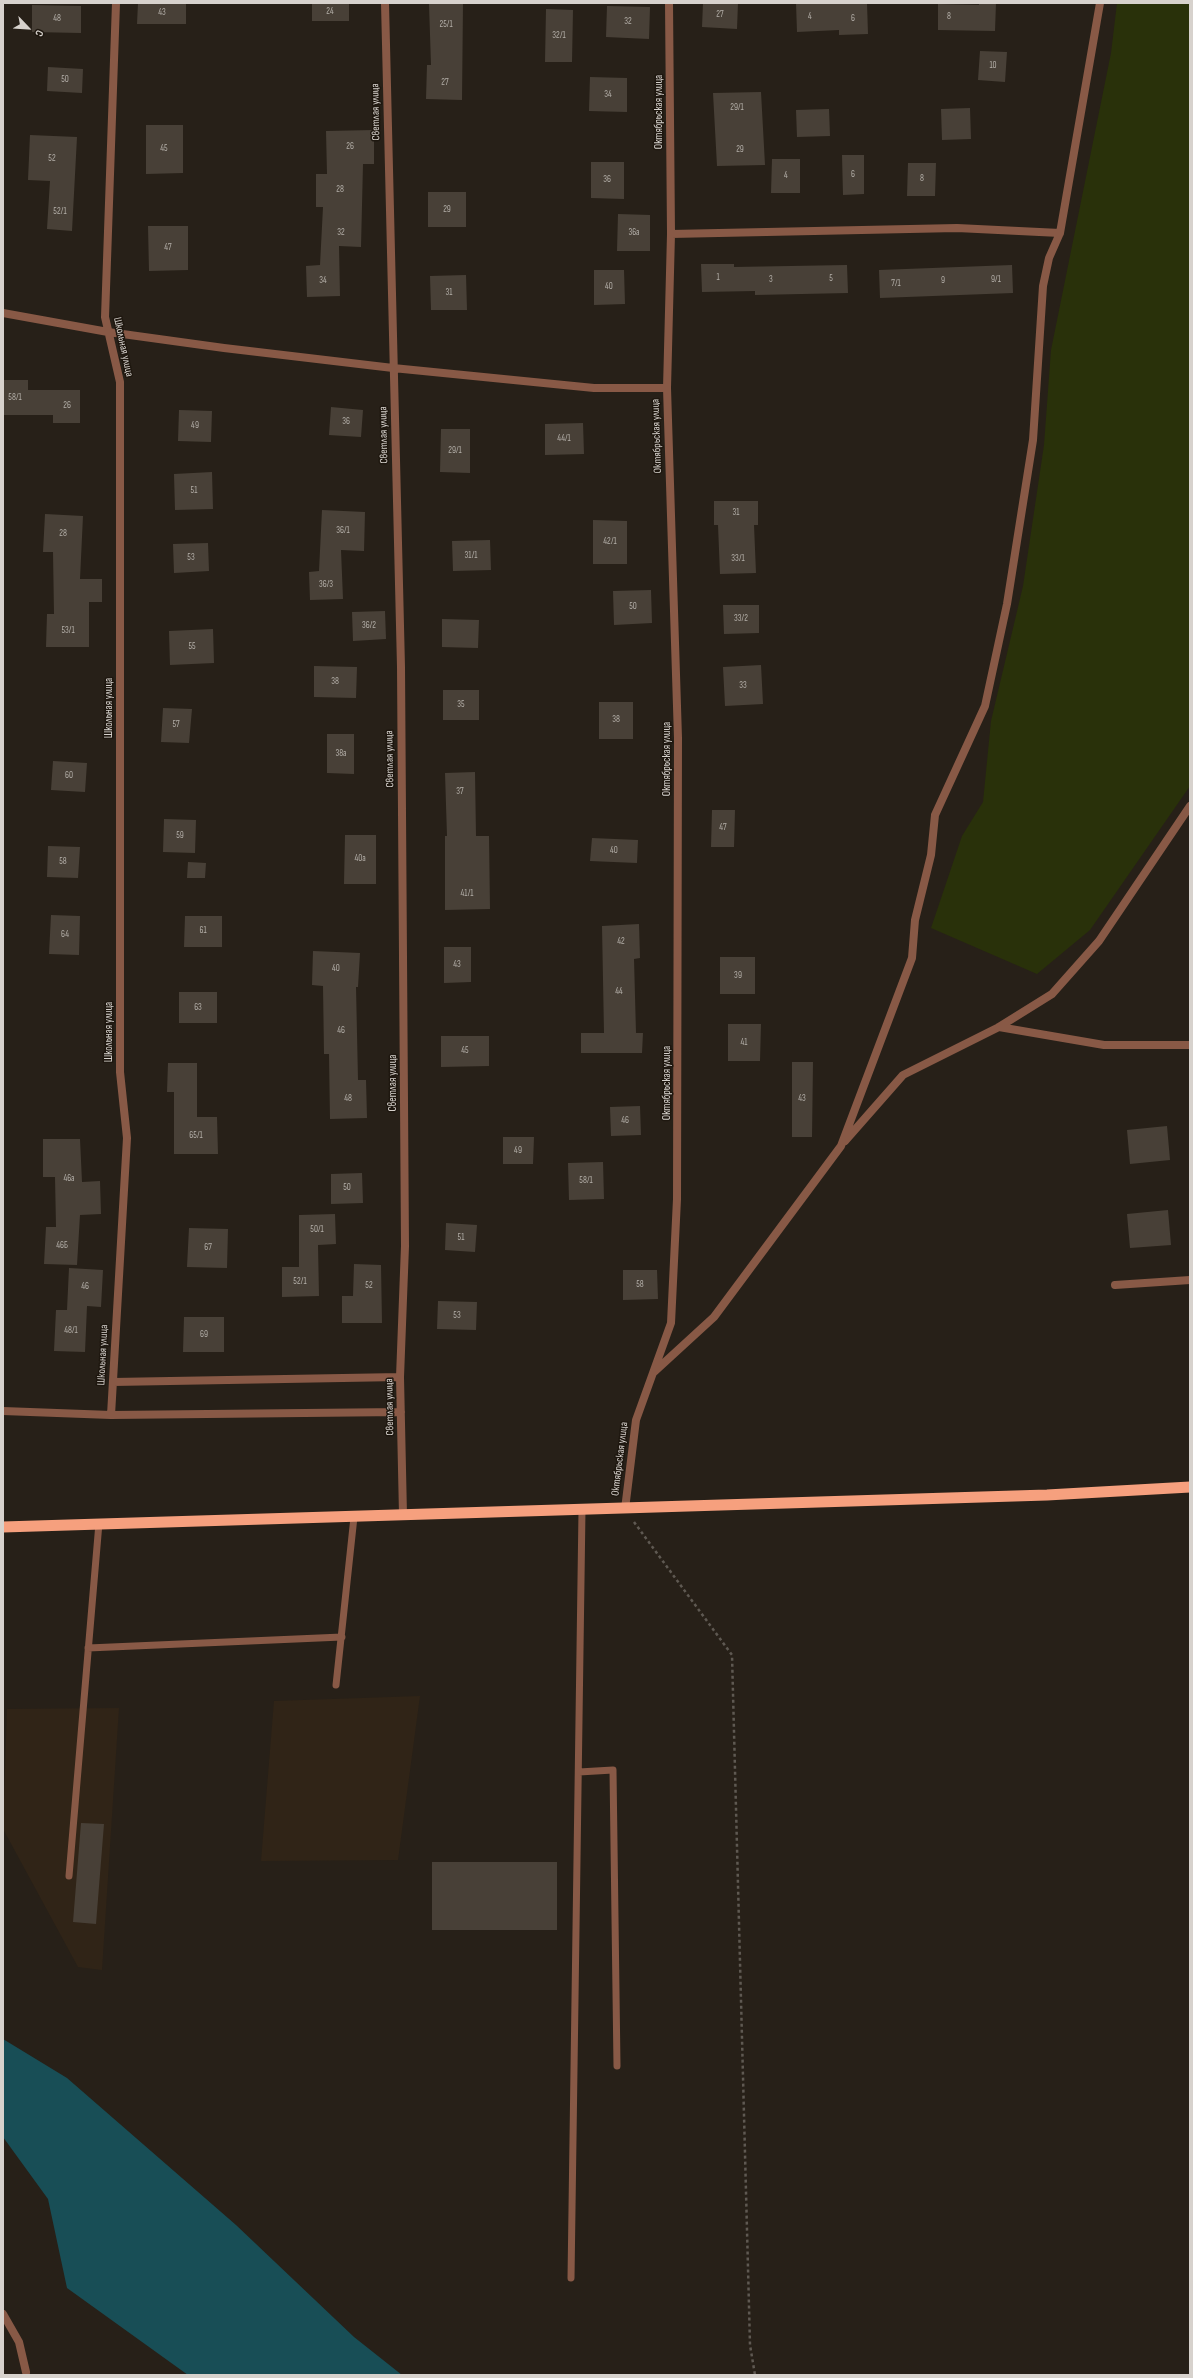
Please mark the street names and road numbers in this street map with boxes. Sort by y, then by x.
street label: Октябрьская улица [652,75,666,149]
street label: Светлая улица [369,83,383,141]
street label: Школьная улица [110,316,136,378]
street label: Октябрьская улица [649,399,665,473]
street label: Светлая улица [377,406,391,464]
street label: Школьная улица [102,678,116,738]
street label: Октябрьская улица [660,722,674,796]
street label: Светлая улица [383,730,397,788]
street label: Школьная улица [102,1002,116,1062]
street label: Октябрьская улица [660,1046,674,1120]
street label: Светлая улица [386,1054,400,1112]
street label: Школьная улица [95,1324,111,1386]
street label: Светлая улица [383,1378,397,1436]
street label: Октябрьская улица [609,1421,631,1497]

